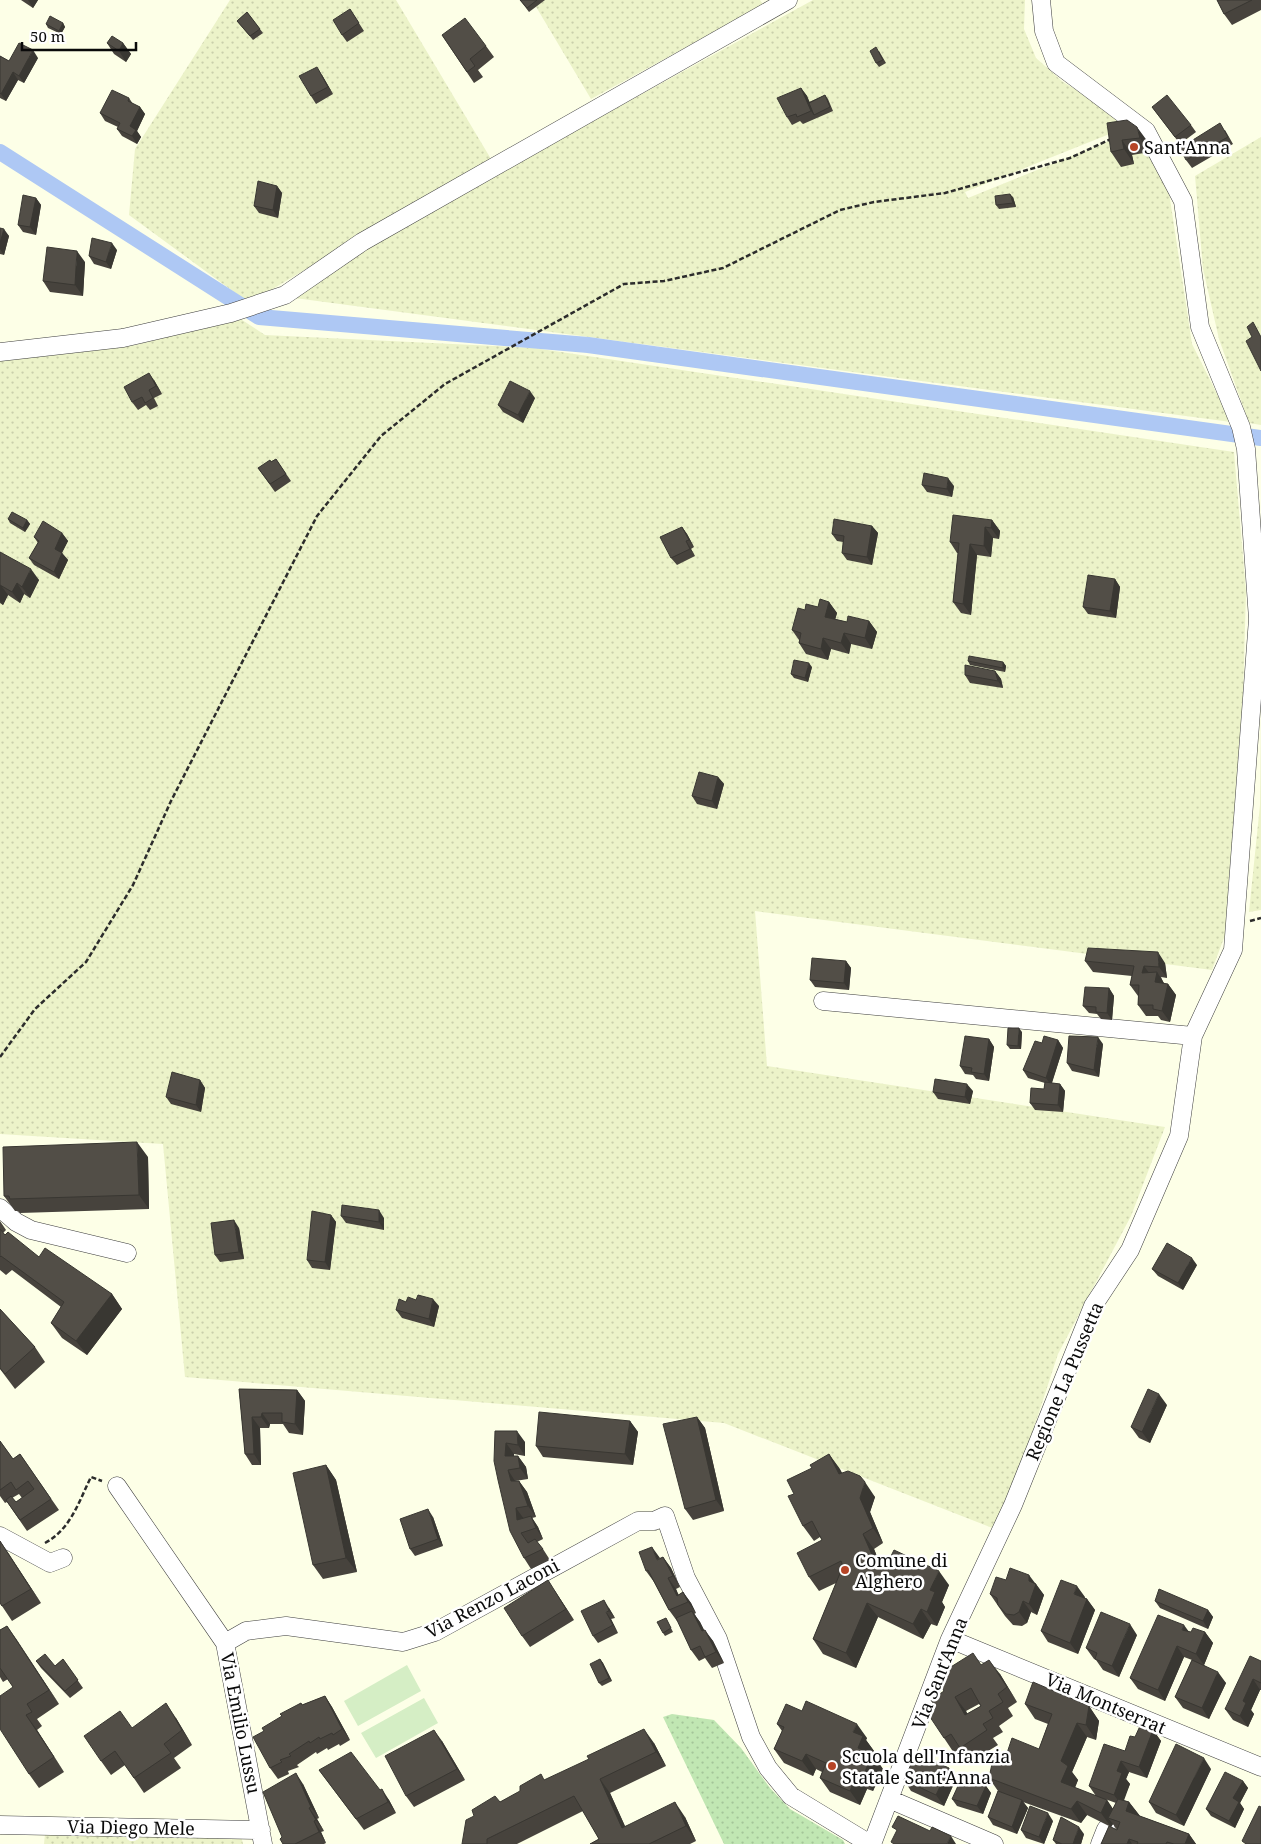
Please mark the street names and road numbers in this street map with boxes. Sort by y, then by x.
street label: Regione La Pussetta [1020,1298,1108,1464]
street label: Via Renzo Laconi [421,1553,563,1643]
street label: Via Sant'Anna [906,1613,972,1733]
street label: Via Emilio Lussu [216,1650,267,1796]
street label: Via Montserrat [1042,1667,1170,1739]
street label: Via Diego Mele [67,1814,195,1840]

